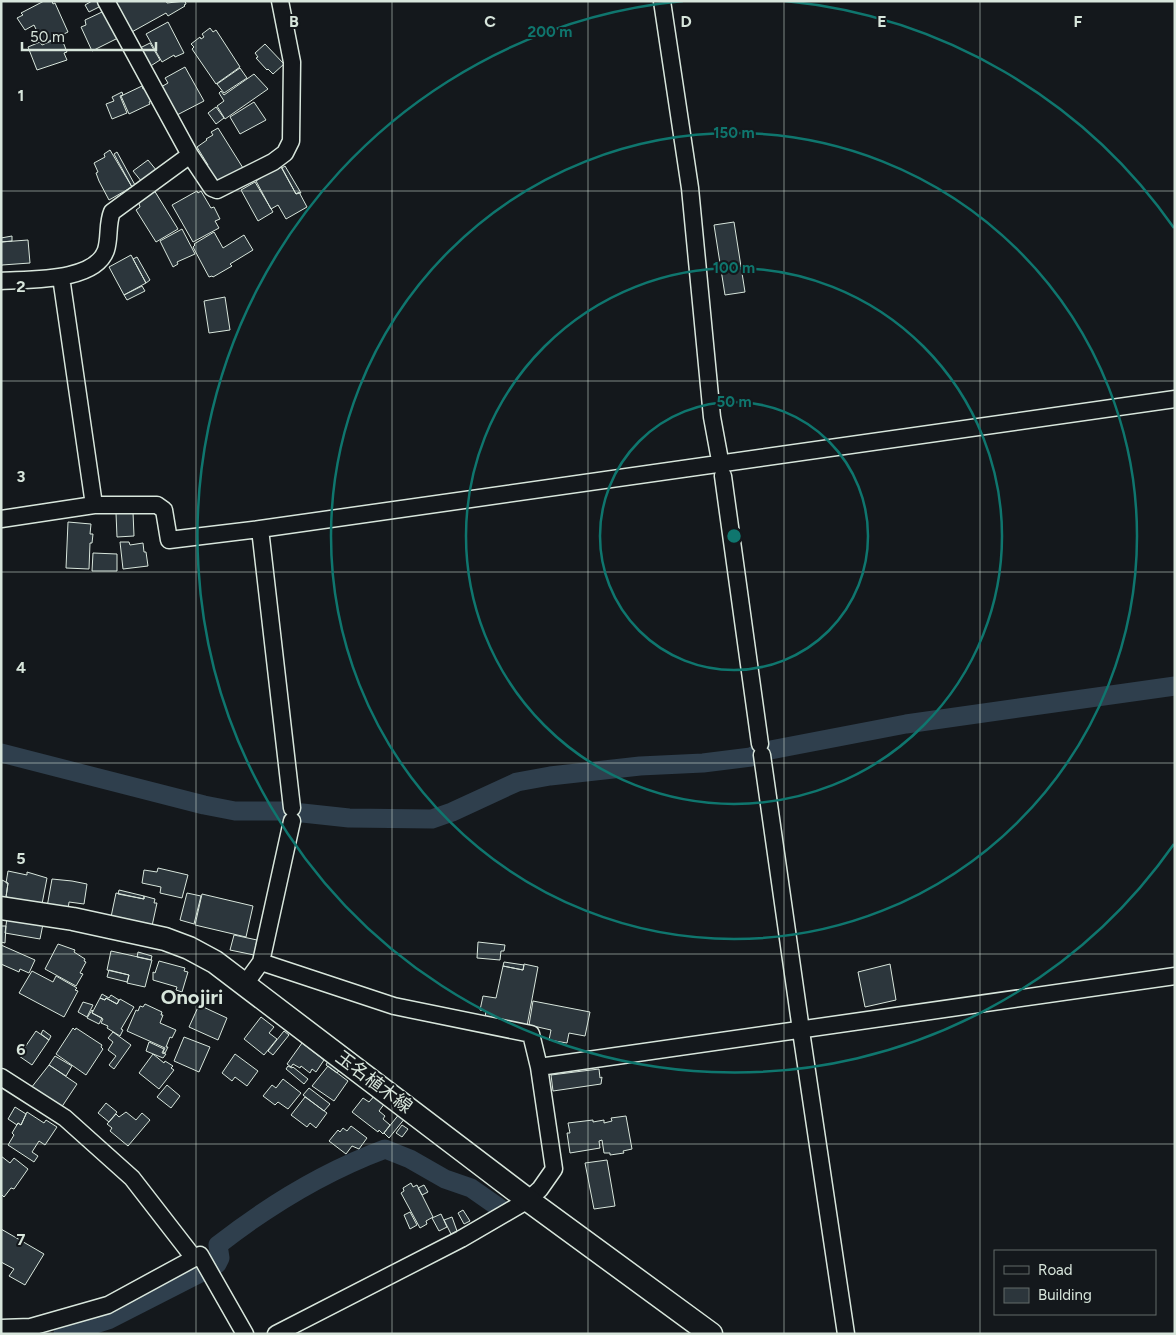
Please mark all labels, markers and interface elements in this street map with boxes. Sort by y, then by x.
text: B [289,12,299,31]
text: C [484,12,496,31]
text: D [680,12,692,31]
text: E [877,12,887,31]
text: F [1074,12,1083,31]
scale bar [22,20,156,52]
text: 200 m [528,23,572,41]
text: 50 m [30,28,65,46]
text: 1 [18,86,24,105]
text: 150 m [713,124,755,142]
text: 100 m [713,259,755,277]
text: 2 [16,277,26,296]
text: 50 m [716,393,752,411]
text: 3 [17,467,26,486]
centre of rings [725,527,743,545]
text: 4 [16,658,26,677]
text: 5 [16,849,26,868]
district label: Onojiri [161,985,223,1009]
text: 6 [16,1040,26,1059]
street label: 玉名植木線 [331,1046,417,1118]
text: 7 [17,1230,26,1249]
legend [994,1250,1156,1315]
text: Road [1038,1261,1073,1279]
text: Building [1038,1286,1092,1304]

